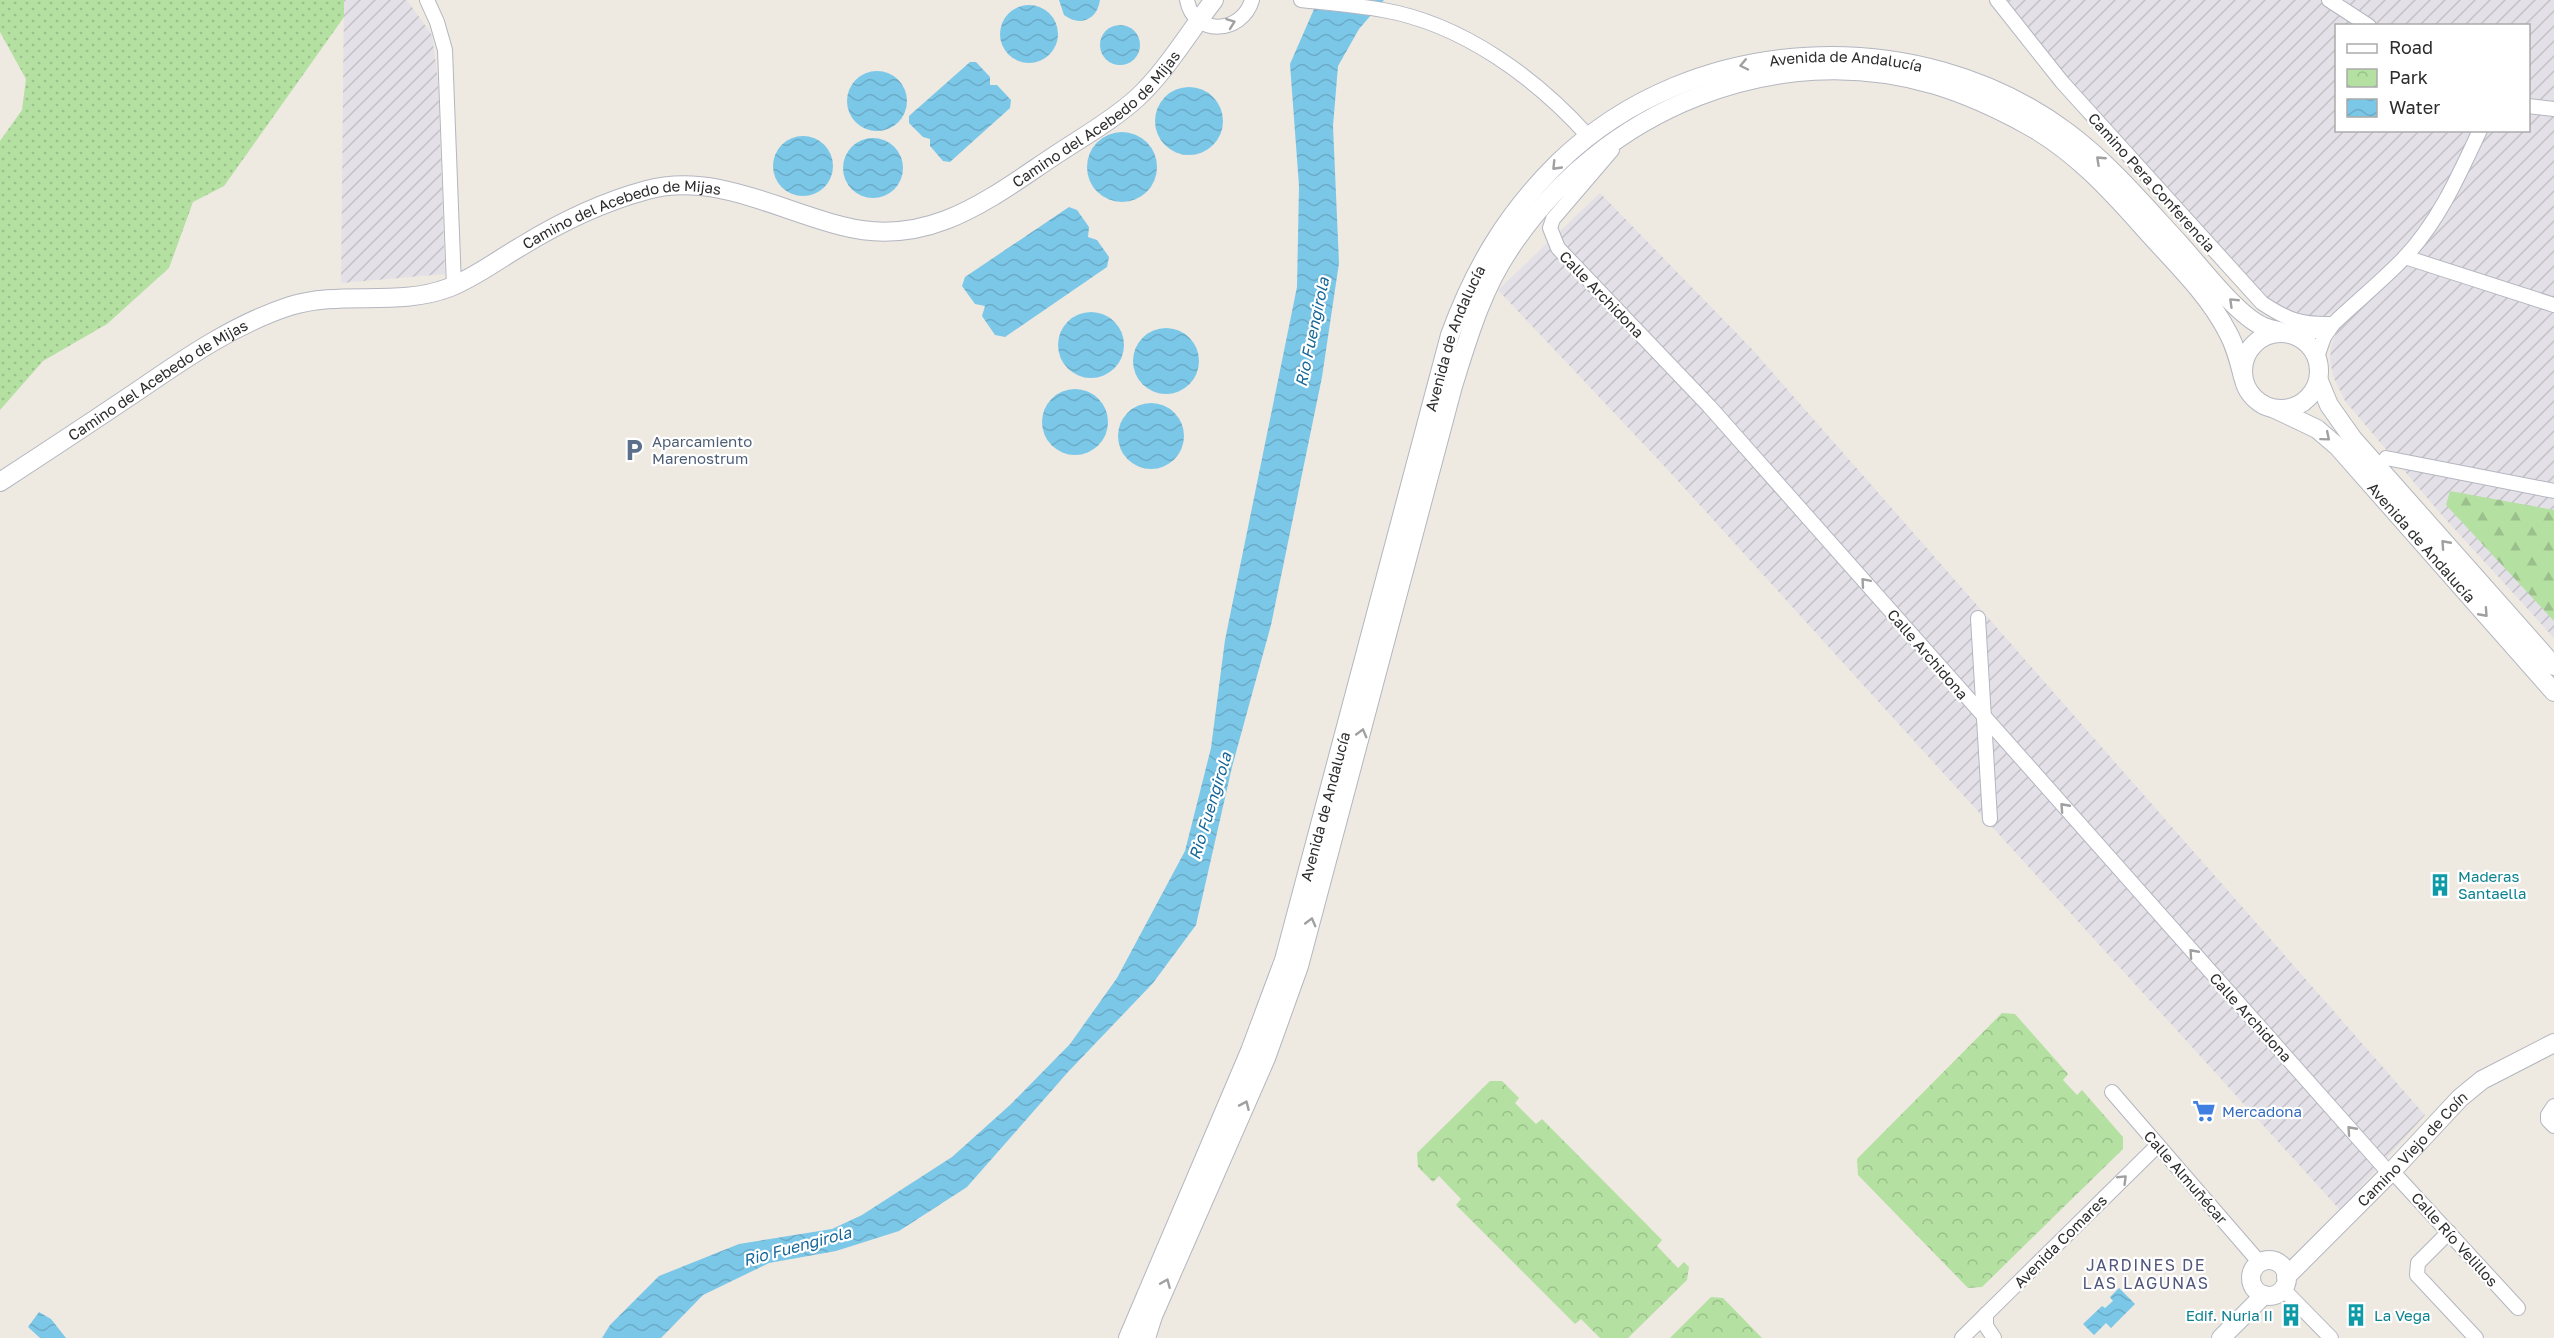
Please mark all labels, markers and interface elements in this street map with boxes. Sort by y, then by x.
one-way arrow [1225,18,1235,31]
legend [2335,24,2530,132]
text: Road [2389,36,2433,58]
street label: Camino del Acebedo de Mijas [1009,47,1183,191]
street label: Avenida de Andalucía [1768,47,1924,75]
one-way arrow [1739,58,1749,71]
text: Park [2389,66,2428,88]
text: Water [2389,96,2440,118]
street label: Camino Pera Conferencia [2085,109,2219,255]
one-way arrow [2097,156,2107,167]
one-way arrow [1552,160,1563,170]
street label: Camino del Acebedo de Mijas [519,176,723,253]
street label: Calle Archidona [1556,247,1648,341]
street label: Avenida de Andalucía [1421,262,1488,413]
water label: Rio Fuengirola [1291,275,1334,388]
one-way arrow [2230,299,2241,310]
street label: Camino del Acebedo de Mijas [64,316,251,444]
one-way arrow [2319,430,2330,441]
place label: Aparcamiento Marenostrum [652,432,752,467]
parking icon: Aparcamiento Marenostrum [621,437,647,463]
street label: Avenida de Andalucía [2364,478,2480,606]
one-way arrow [2441,540,2452,551]
one-way arrow [1861,579,1872,589]
street label: Calle Archidona [1884,605,1972,703]
one-way arrow [2477,606,2488,617]
one-way arrow [1354,728,1367,738]
street label: Avenida de Andalucía [1296,730,1353,883]
water label: Rio Fuengirola [1184,749,1236,862]
one-way arrow [2060,803,2071,814]
place label: Maderas Santaella [2458,867,2526,902]
building icon: Maderas Santaella [2427,872,2453,898]
one-way arrow [1304,917,1316,927]
one-way arrow [2189,949,2200,960]
street label: Calle Archidona [2206,969,2296,1065]
street label: Camino Viejo de Coín [2353,1087,2471,1210]
supermarket icon: Mercadona [2191,1098,2217,1124]
one-way arrow [1237,1100,1249,1111]
place label: Mercadona [2222,1102,2302,1120]
one-way arrow [2347,1126,2358,1137]
street label: Calle Almuñécar [2141,1127,2232,1228]
one-way arrow [2116,1175,2127,1186]
street label: Calle Río Velillos [2408,1188,2502,1290]
street label: Avenida Comares [2010,1191,2110,1291]
water label: Rio Fuengirola [741,1222,854,1270]
district label: JARDINES DE LAS LAGUNAS [2083,1255,2209,1293]
one-way arrow [1159,1279,1171,1290]
building icon: Edif. Nuria II [2278,1302,2304,1328]
building icon: La Vega [2343,1302,2369,1328]
place label: Edif. Nuria II [2186,1306,2273,1324]
place label: La Vega [2374,1306,2430,1324]

